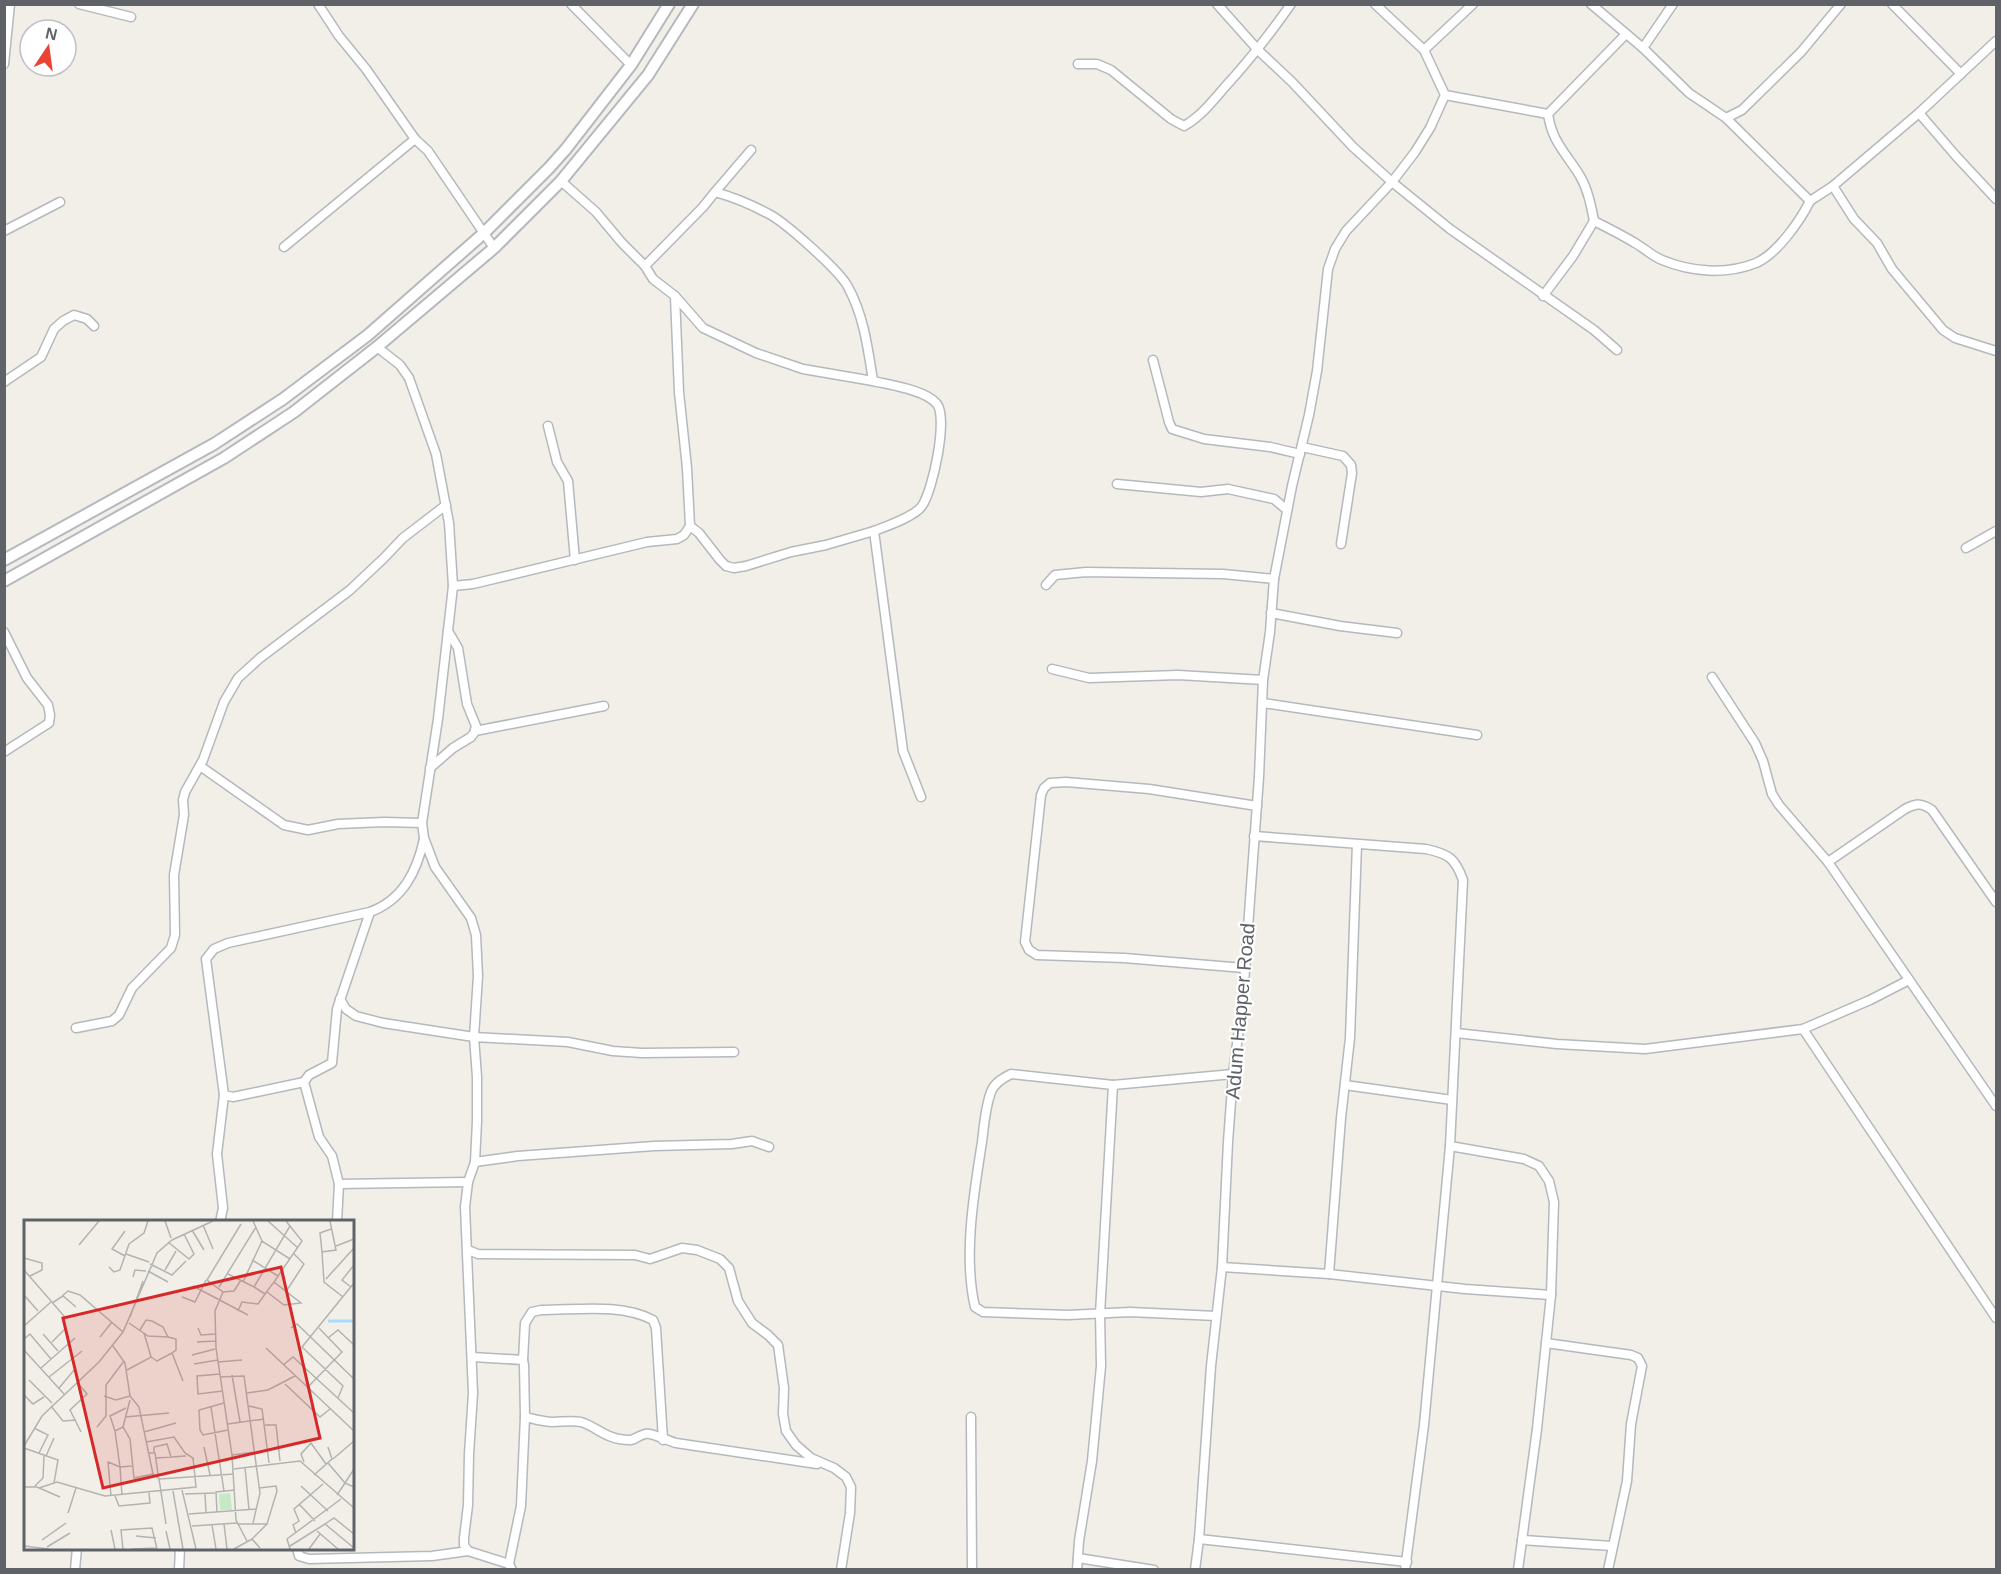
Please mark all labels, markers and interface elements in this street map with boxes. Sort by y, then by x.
north arrow [18,18,78,78]
text: N [44,24,59,43]
street label: Adum Happer Road [1221,922,1259,1100]
inset map [24,1220,354,1550]

